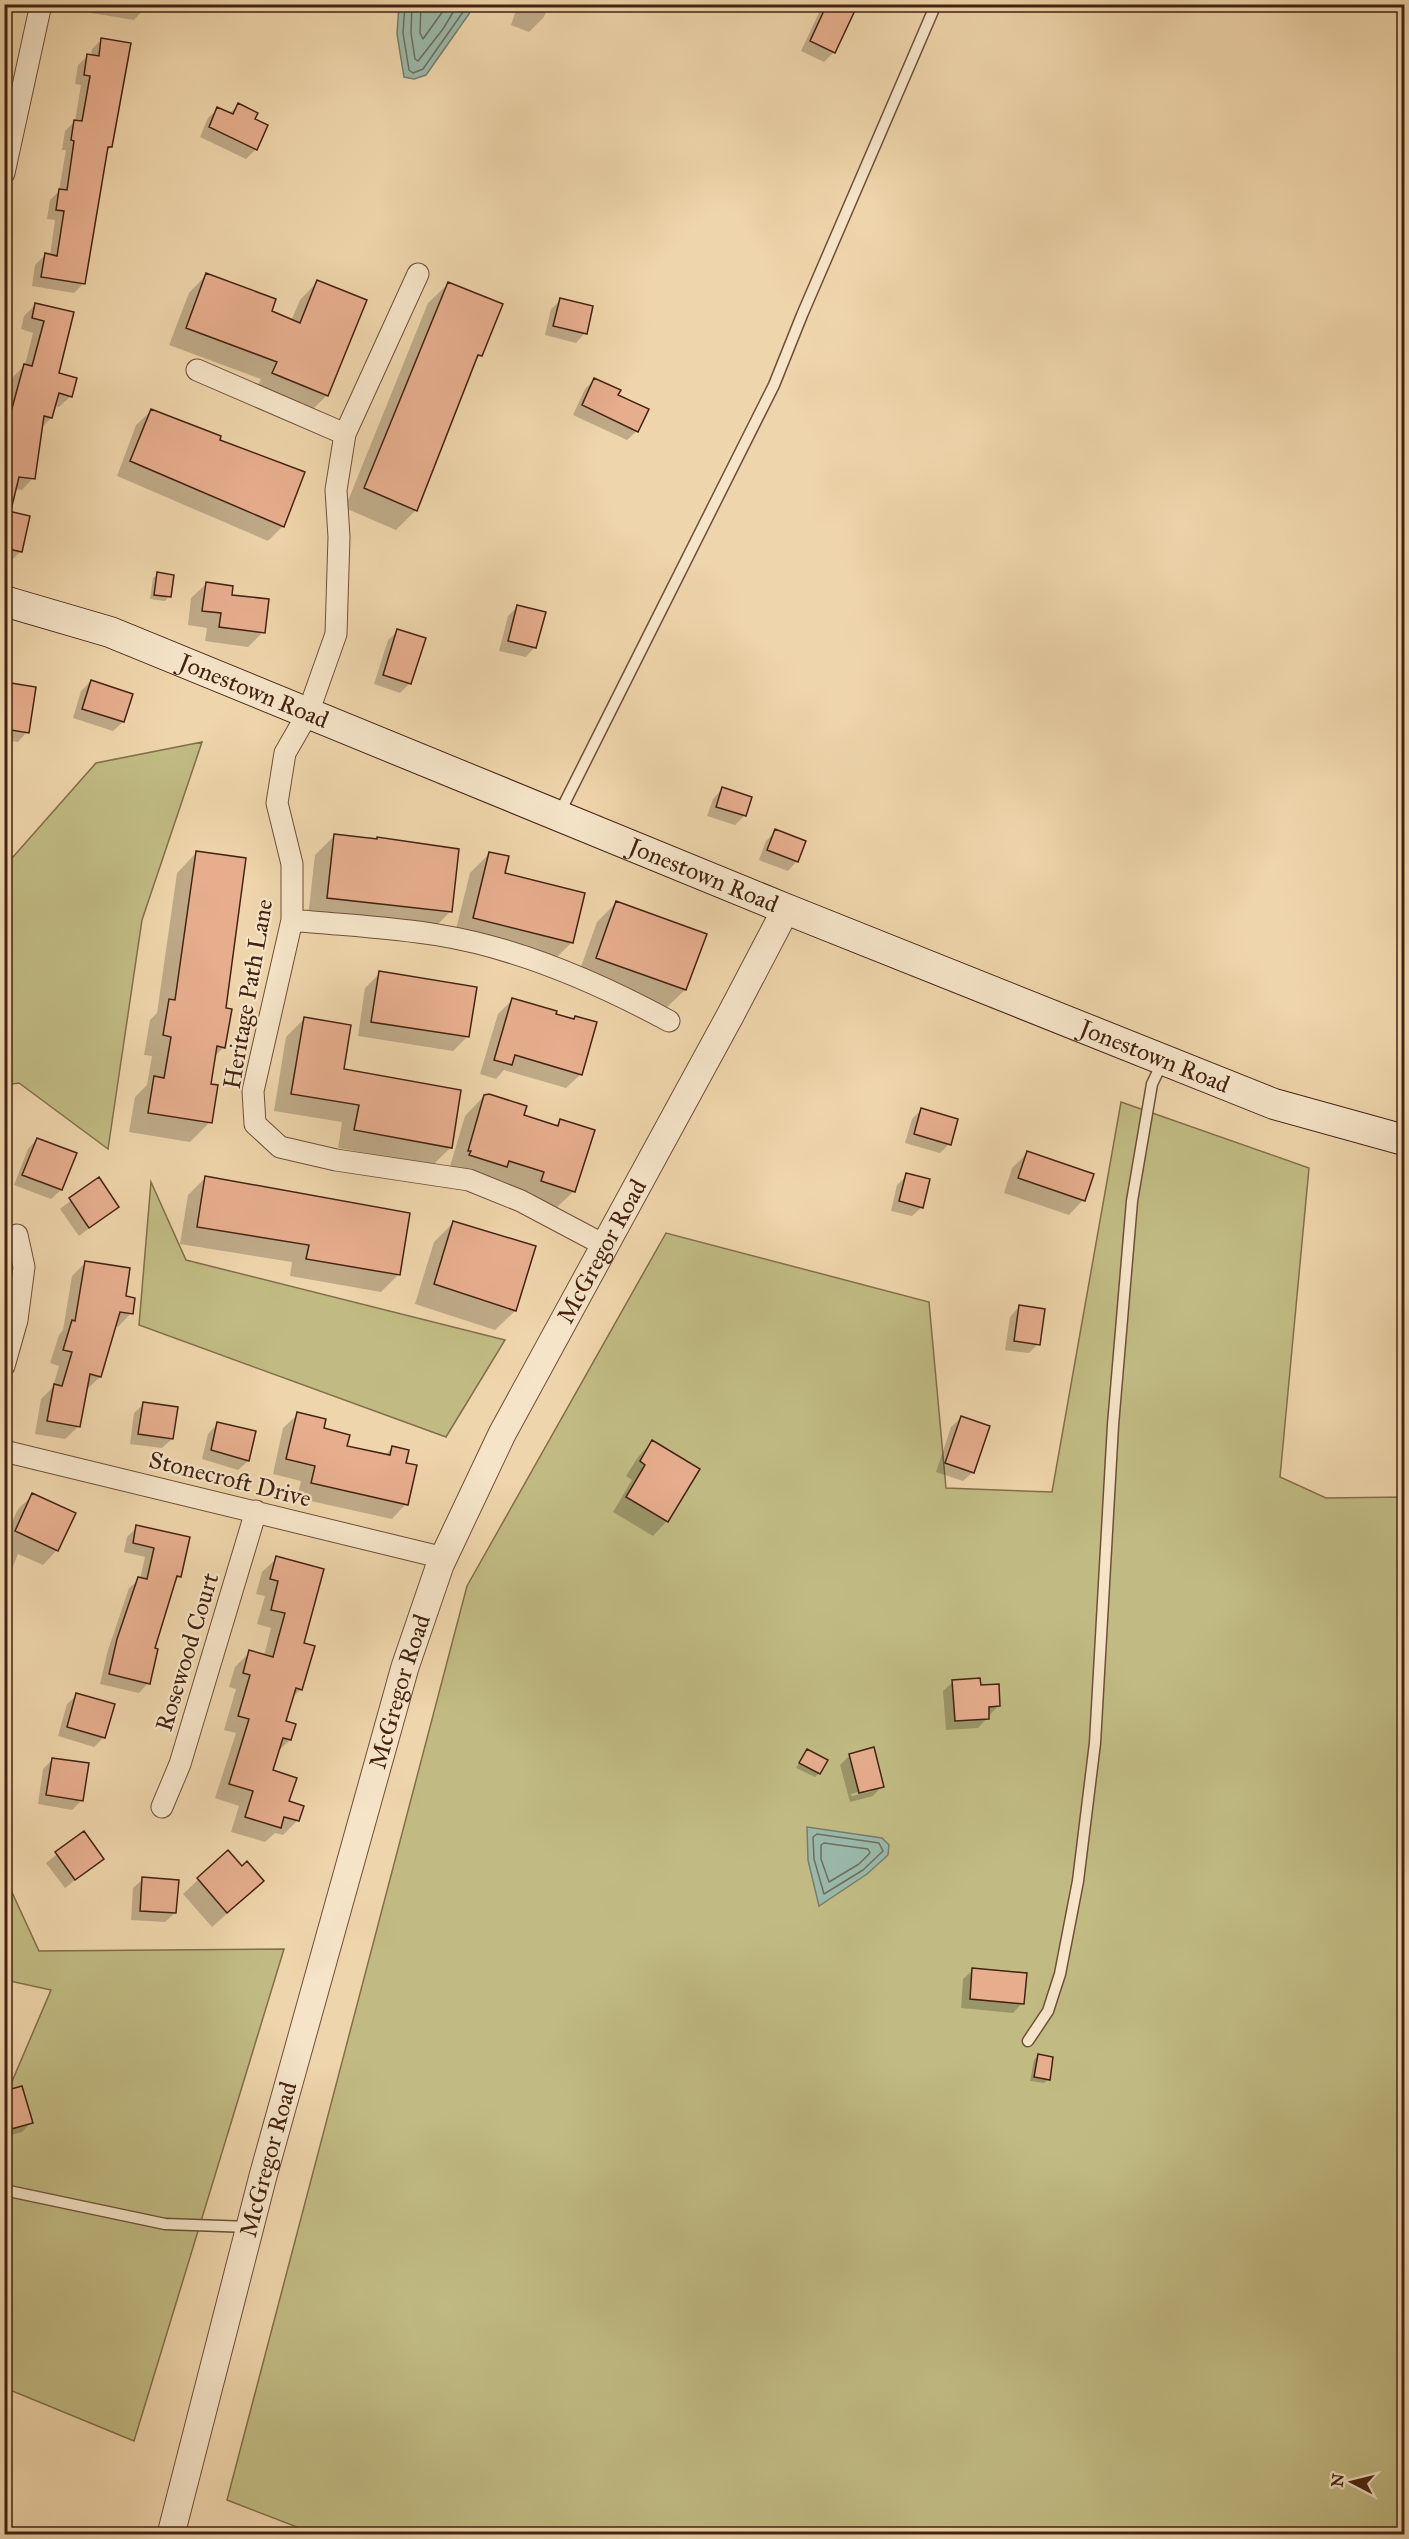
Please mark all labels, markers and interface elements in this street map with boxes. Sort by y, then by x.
street label: Jonestown Road [172,646,333,735]
street label: Jonestown Road [622,830,783,919]
street label: Heritage Path Lane [217,897,279,1091]
street label: Jonestown Road [1073,1012,1234,1100]
street label: McGregor Road [550,1174,653,1329]
street label: Stonecroft Drive [146,1444,314,1514]
street label: Rosewood Court [149,1569,225,1735]
street label: McGregor Road [362,1610,437,1772]
street label: McGregor Road [233,2078,304,2240]
north arrow [1322,2452,1382,2512]
text: N [1327,2472,1348,2488]

